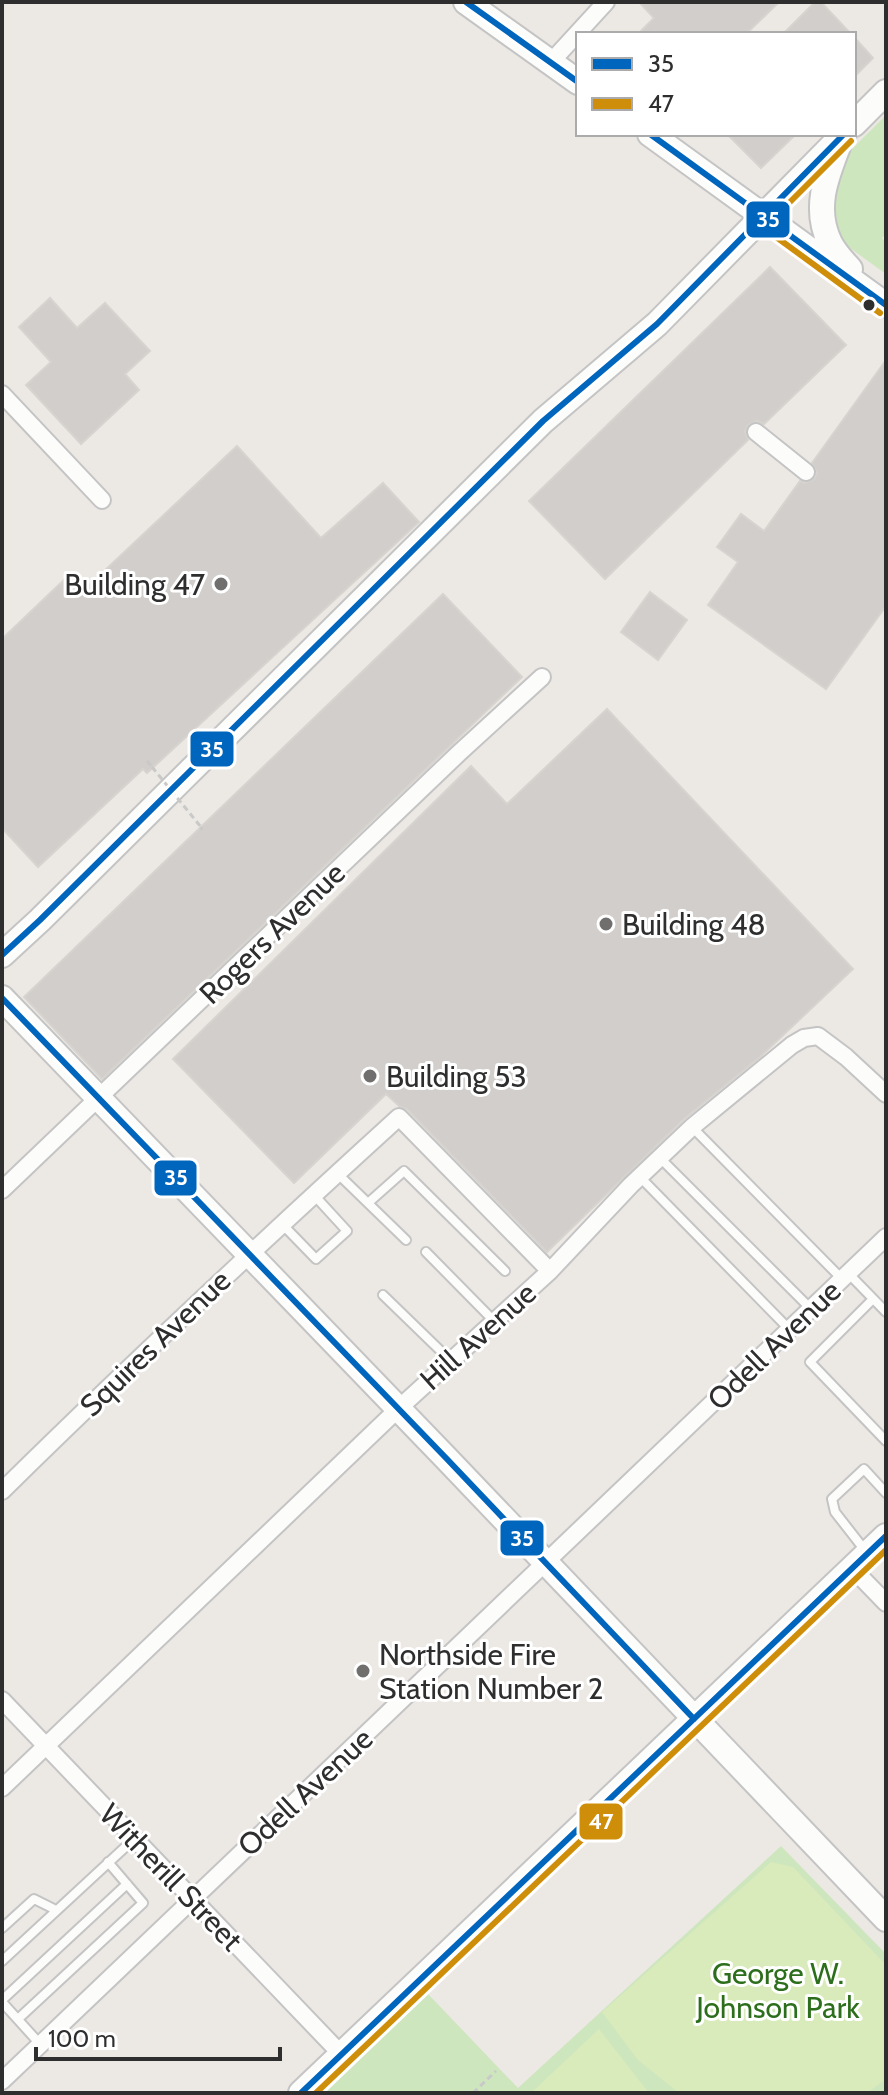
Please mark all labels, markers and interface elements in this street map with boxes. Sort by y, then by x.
legend [576,32,856,136]
text: 35 [648,49,674,78]
text: 47 [648,89,674,118]
line badge: 35 [745,200,791,239]
text: 35 [756,206,780,233]
unlabelled marker [861,297,877,313]
place label: Building 47 [64,566,205,603]
marker: Building 47 [212,575,230,593]
line badge: 35 [189,730,235,768]
text: 35 [200,736,224,763]
street label: Rogers Avenue [191,854,353,1012]
place label: Building 48 [622,906,766,943]
marker: Building 48 [597,915,615,933]
place label: Building 53 [386,1058,527,1095]
marker: Building 53 [361,1067,379,1085]
line badge: 35 [153,1159,198,1197]
text: 35 [164,1164,188,1191]
street label: Squires Avenue [72,1262,238,1424]
street label: Odell Avenue [700,1272,848,1418]
street label: Hill Avenue [412,1274,544,1398]
line badge: 35 [499,1519,545,1557]
text: 35 [510,1525,534,1552]
place label: Northside Fire Station Number 2 [379,1636,604,1707]
marker: Northside Fire Station Number 2 [354,1662,372,1680]
street label: Odell Avenue [230,1720,380,1864]
street label: Witherill Street [92,1796,250,1958]
line badge: 47 [578,1802,624,1841]
text: 47 [589,1808,614,1835]
park label: George W. Johnson Park [695,1955,860,2026]
scale bar [36,2011,280,2061]
text: 100 m [48,2024,116,2053]

